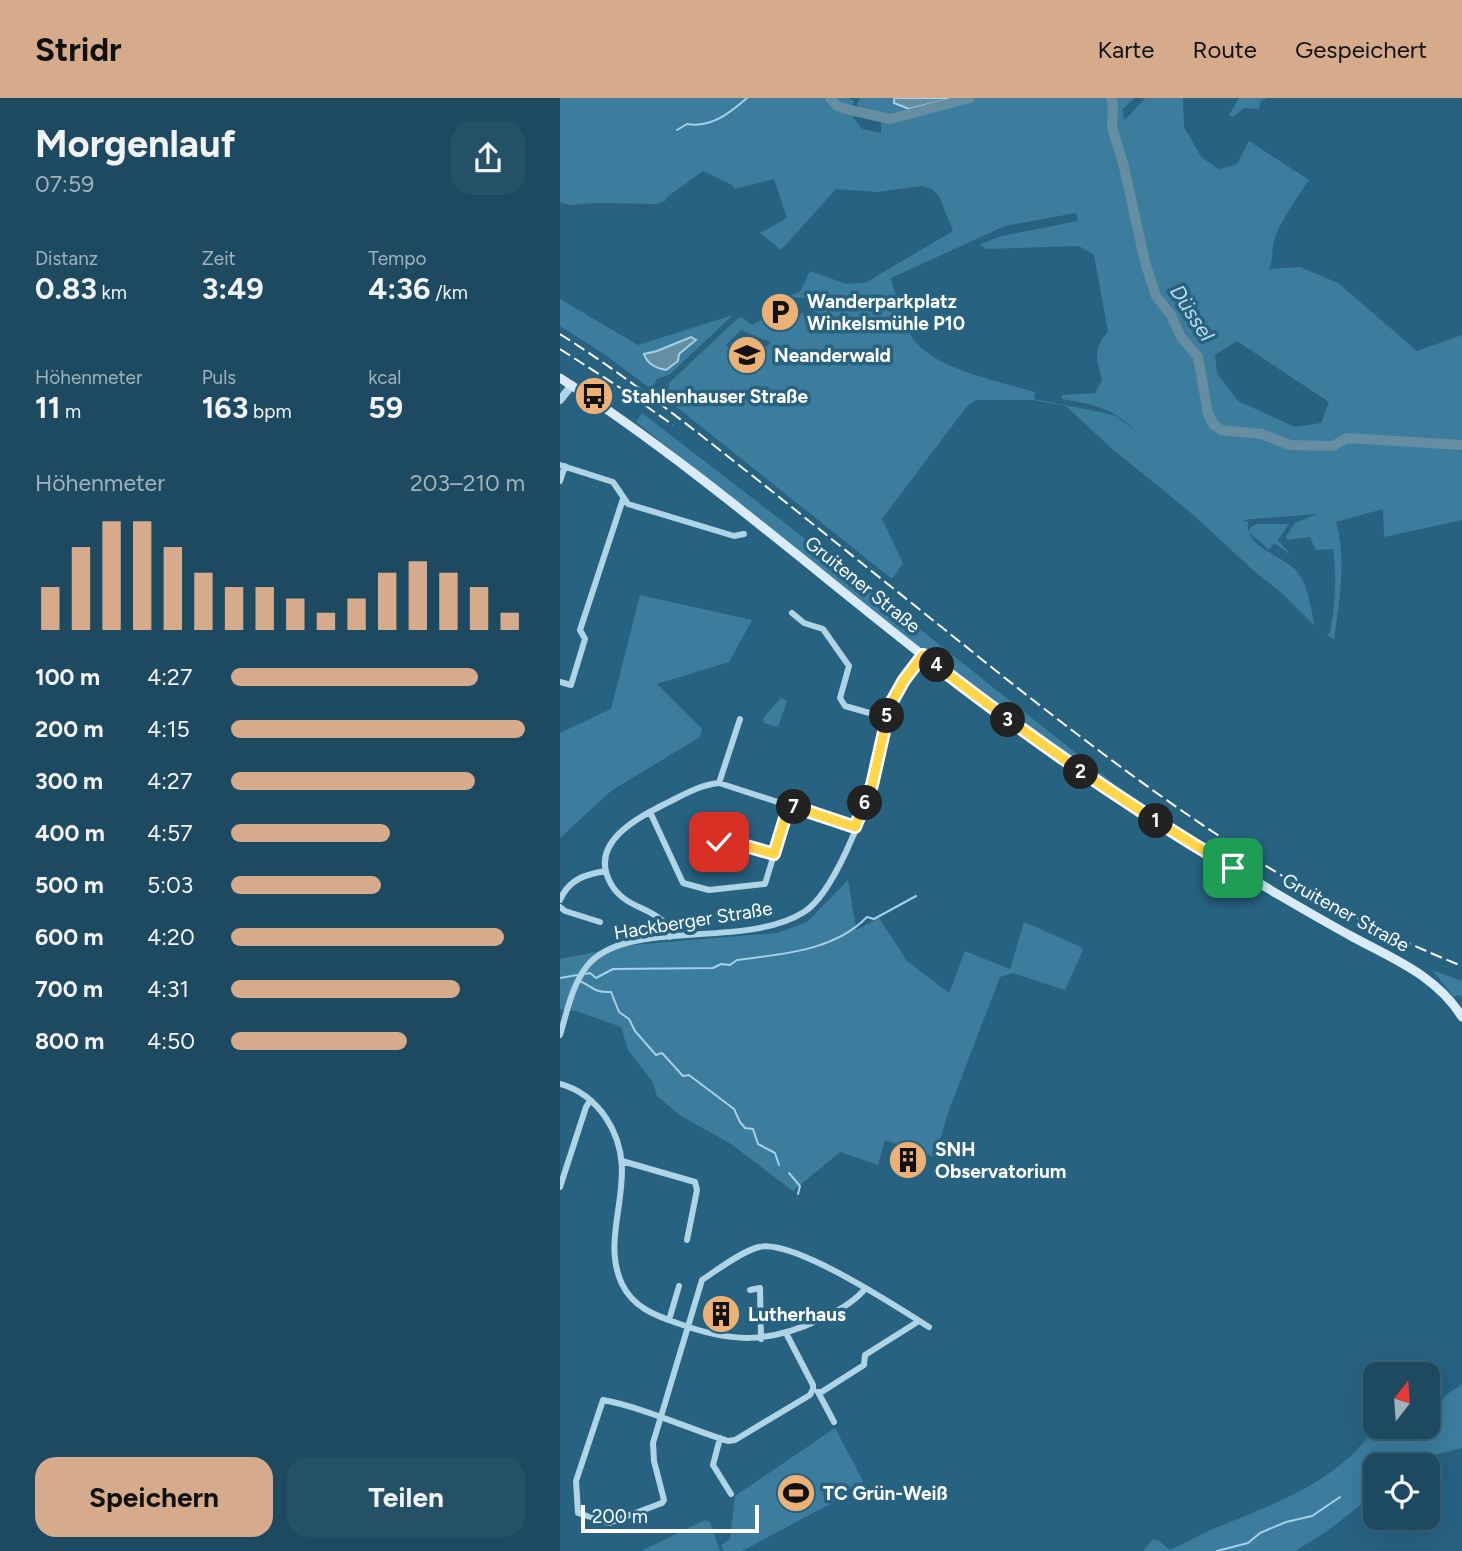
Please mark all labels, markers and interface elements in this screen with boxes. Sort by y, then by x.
text: Stridr [35,30,122,69]
text: Karte [1098,35,1154,64]
text: Route [1192,35,1257,64]
text: Gespeichert [1295,35,1427,64]
text: Morgenlauf [35,121,236,167]
button: share [451,121,525,195]
text: 07:59 [35,170,94,198]
text: Distanz [35,247,98,270]
text: Zeit [202,247,236,270]
text: Tempo [368,247,426,270]
text: 0.83 [35,270,97,307]
text: 3:49 [202,270,264,307]
text: 4:36 [368,270,430,307]
water label: Düssel [1165,280,1220,346]
text: km [97,281,127,304]
text: /km [430,281,468,304]
place label: Wanderparkplatz Winkelsmühle P10 [807,290,965,335]
parking icon: Wanderparkplatz Winkelsmühle P10 [759,291,801,333]
school or university icon: Neanderwald [726,334,768,376]
place label: Neanderwald [774,344,891,367]
text: Höhenmeter [35,366,142,389]
text: Puls [202,366,236,389]
text: kcal [368,366,402,389]
bus stop icon: Stahlenhauser Straße [573,375,615,417]
place label: Stahlenhauser Straße [621,385,808,408]
text: 11 [35,389,60,426]
text: 163 [202,389,248,426]
text: 59 [368,389,403,426]
text: m [60,400,81,423]
text: bpm [248,400,292,423]
text: Höhenmeter [35,469,165,497]
text: 203–210 m [410,469,525,497]
street label: Gruitener Straße [800,531,925,638]
pin: 4 [920,648,954,682]
text: 4 [930,653,943,676]
text: 100 m [35,663,100,691]
text: 4:27 [147,663,192,691]
pin: 5 [870,698,904,734]
pin: 3 [990,702,1026,738]
text: 5 [881,704,892,727]
text: 3 [1002,708,1013,731]
text: 200 m [35,715,104,743]
text: 4:15 [147,715,190,743]
pin: 2 [1064,754,1098,790]
text: 2 [1075,760,1086,783]
text: 300 m [35,767,103,795]
text: 4:27 [147,767,192,795]
pin: 6 [848,786,882,820]
pin: 7 [776,790,812,824]
text: 6 [859,791,870,814]
text: 7 [788,795,799,818]
pin: 1 [1138,804,1174,838]
text: 1 [1151,809,1160,832]
pin [689,812,749,872]
text: 400 m [35,819,105,847]
text: 4:57 [147,819,193,847]
icon: check [700,823,738,861]
pin [1203,838,1263,898]
icon: arrive [1214,849,1252,887]
street label: Gruitener Straße [1278,868,1413,957]
text: 500 m [35,871,104,899]
text: 5:03 [147,871,193,899]
street label: Hackberger Straße [612,897,774,944]
text: 600 m [35,923,104,951]
text: 4:20 [147,923,195,951]
text: 700 m [35,975,103,1003]
text: 4:31 [147,975,189,1003]
text: 800 m [35,1027,104,1055]
text: 4:50 [147,1027,195,1055]
place label: SNH Observatorium [935,1138,1066,1183]
building icon: SNH Observatorium [887,1139,929,1181]
building icon: Lutherhaus [700,1293,742,1335]
place label: Lutherhaus [748,1303,846,1326]
north arrow [1363,1362,1440,1438]
map controls [1363,1362,1440,1530]
button: locate [1363,1453,1440,1530]
button: Speichern [35,1457,273,1537]
button: Teilen [287,1457,525,1537]
sports icon: TC Grün-Weiß [775,1472,817,1514]
place label: TC Grün-Weiß [823,1482,948,1505]
scale bar [581,1502,760,1534]
text: 200 m [592,1505,648,1528]

